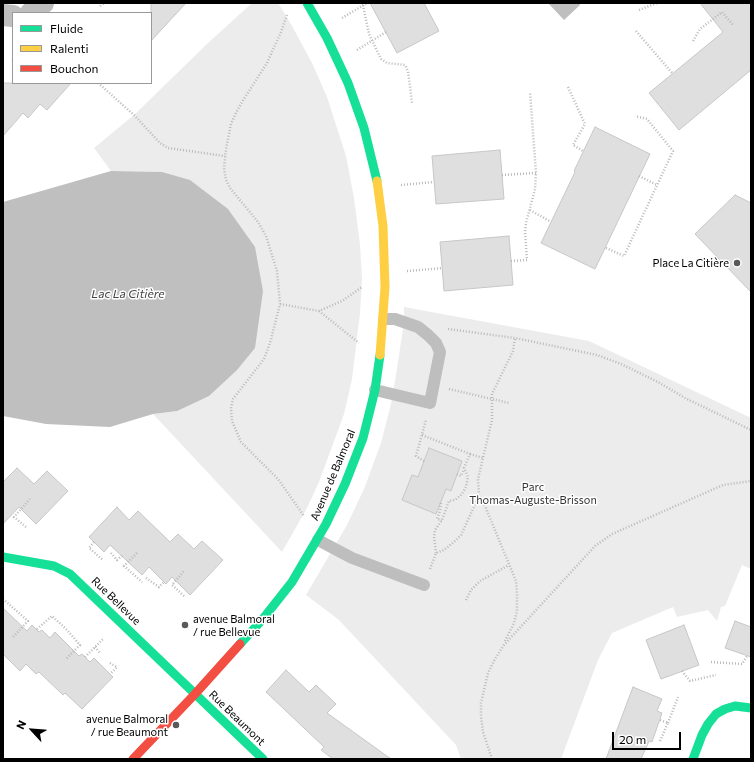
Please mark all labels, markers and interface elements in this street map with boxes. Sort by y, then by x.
legend [12,12,152,84]
text: Fluide [50,21,83,35]
text: Ralenti [50,41,89,55]
text: Bouchon [50,61,98,75]
place label: Place La Citière [653,256,729,270]
marker: Place La Citière [732,258,742,268]
water label: Lac La Citière [91,287,165,301]
street label: Avenue de Balmoral [308,427,358,523]
park label: Parc Thomas-Auguste-Brisson [469,480,597,506]
street label: Rue Bellevue [89,574,143,628]
place label: avenue Balmoral / rue Bellevue [193,612,275,638]
marker: avenue Balmoral / rue Bellevue [180,620,190,630]
street label: Rue Beaumont [206,688,268,748]
north arrow [12,710,52,750]
place label: avenue Balmoral / rue Beaumont [86,712,168,738]
text: N [13,718,28,731]
marker: avenue Balmoral / rue Beaumont [171,720,181,730]
scale bar [614,724,683,750]
text: 20 m [619,732,646,746]

